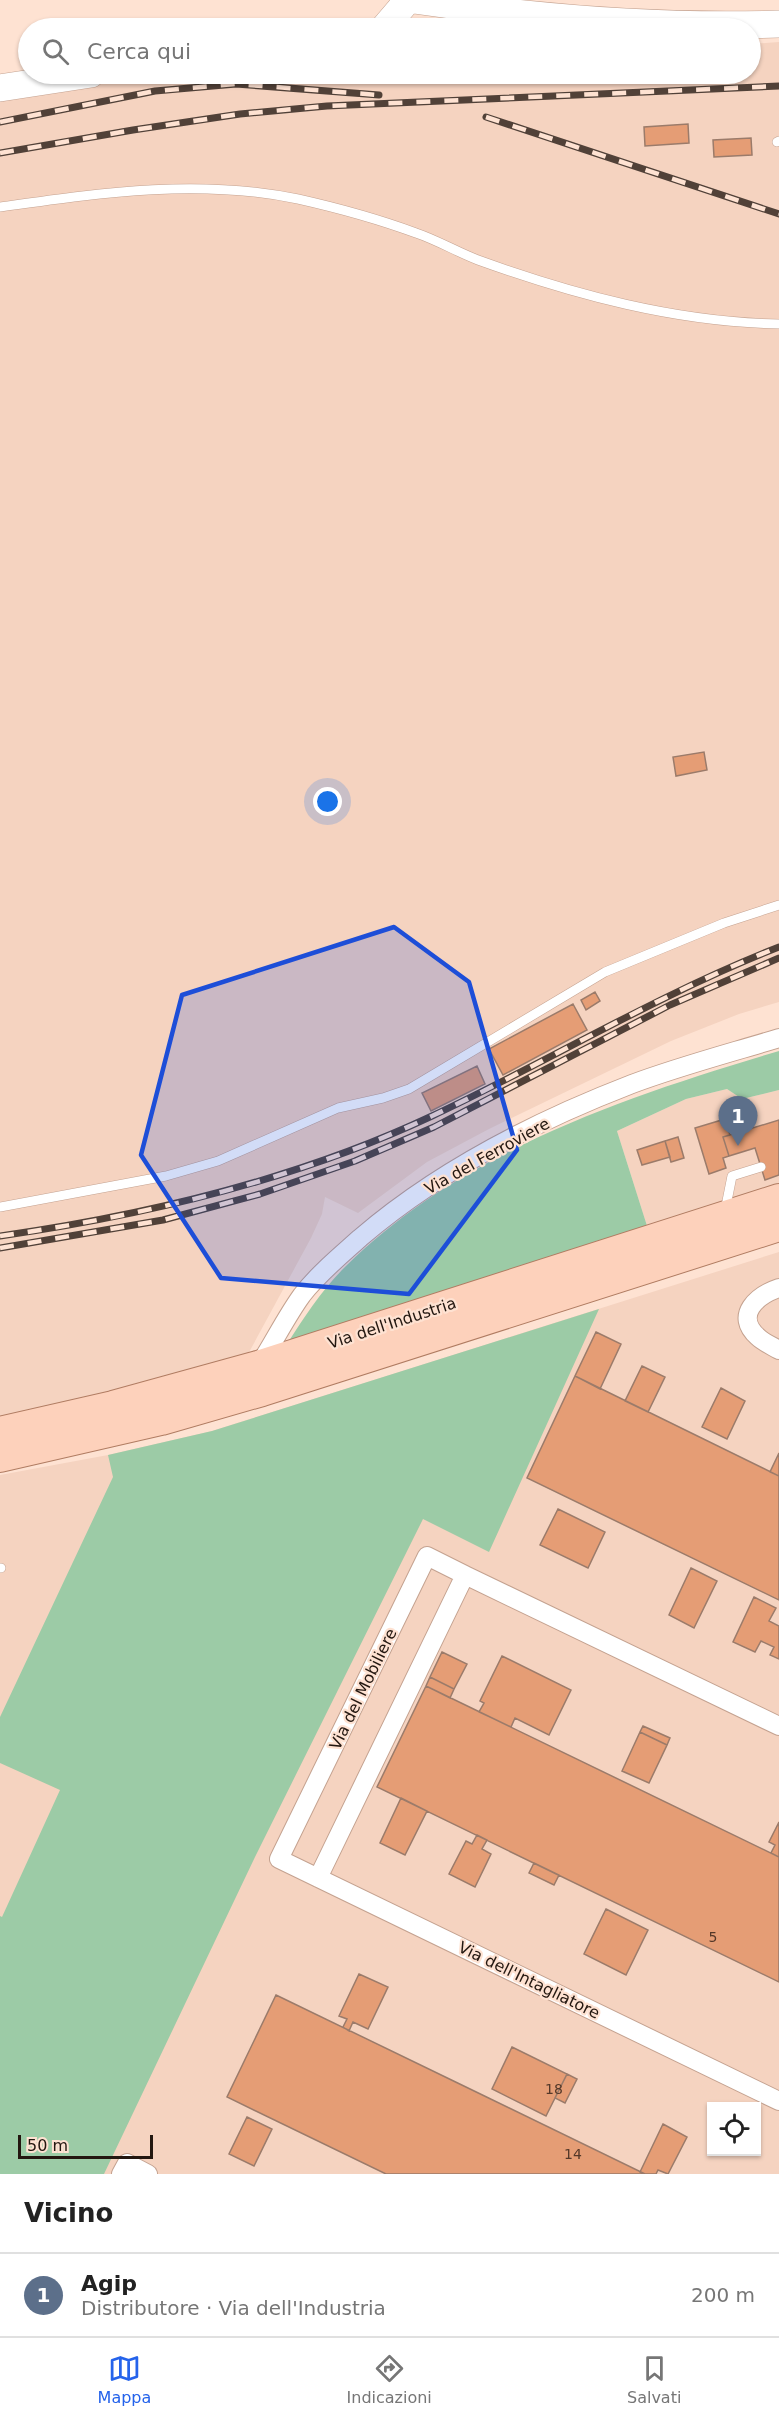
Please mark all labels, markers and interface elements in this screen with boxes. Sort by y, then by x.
search box [18,18,761,84]
icon: search [39,35,72,68]
text: Cerca qui [87,39,191,64]
your location [313,787,342,816]
pin: 1 [718,1096,758,1146]
street label: Via del Ferroviere [421,1114,553,1198]
street label: Via dell'Industria [325,1293,459,1353]
street label: Via del Mobiliere [325,1625,401,1753]
house number: 5 [709,1929,717,1945]
street label: Via dell'Intagliatore [455,1937,603,2023]
house number: 18 [545,2081,563,2097]
map controls [707,2102,761,2156]
button: locate [707,2102,761,2156]
scale bar [18,2132,153,2160]
text: 50 m [27,2136,68,2155]
house number: 14 [564,2146,582,2162]
text: Vicino [24,2198,113,2228]
text: Agip [81,2271,137,2296]
text: 1 [37,2283,50,2307]
text: 200 m [691,2283,755,2307]
text: Distributore · Via dell'Industria [81,2296,386,2320]
tab: Mappa [98,2352,151,2407]
tab: Indicazioni [347,2352,432,2407]
tab: Salvati [627,2352,681,2407]

